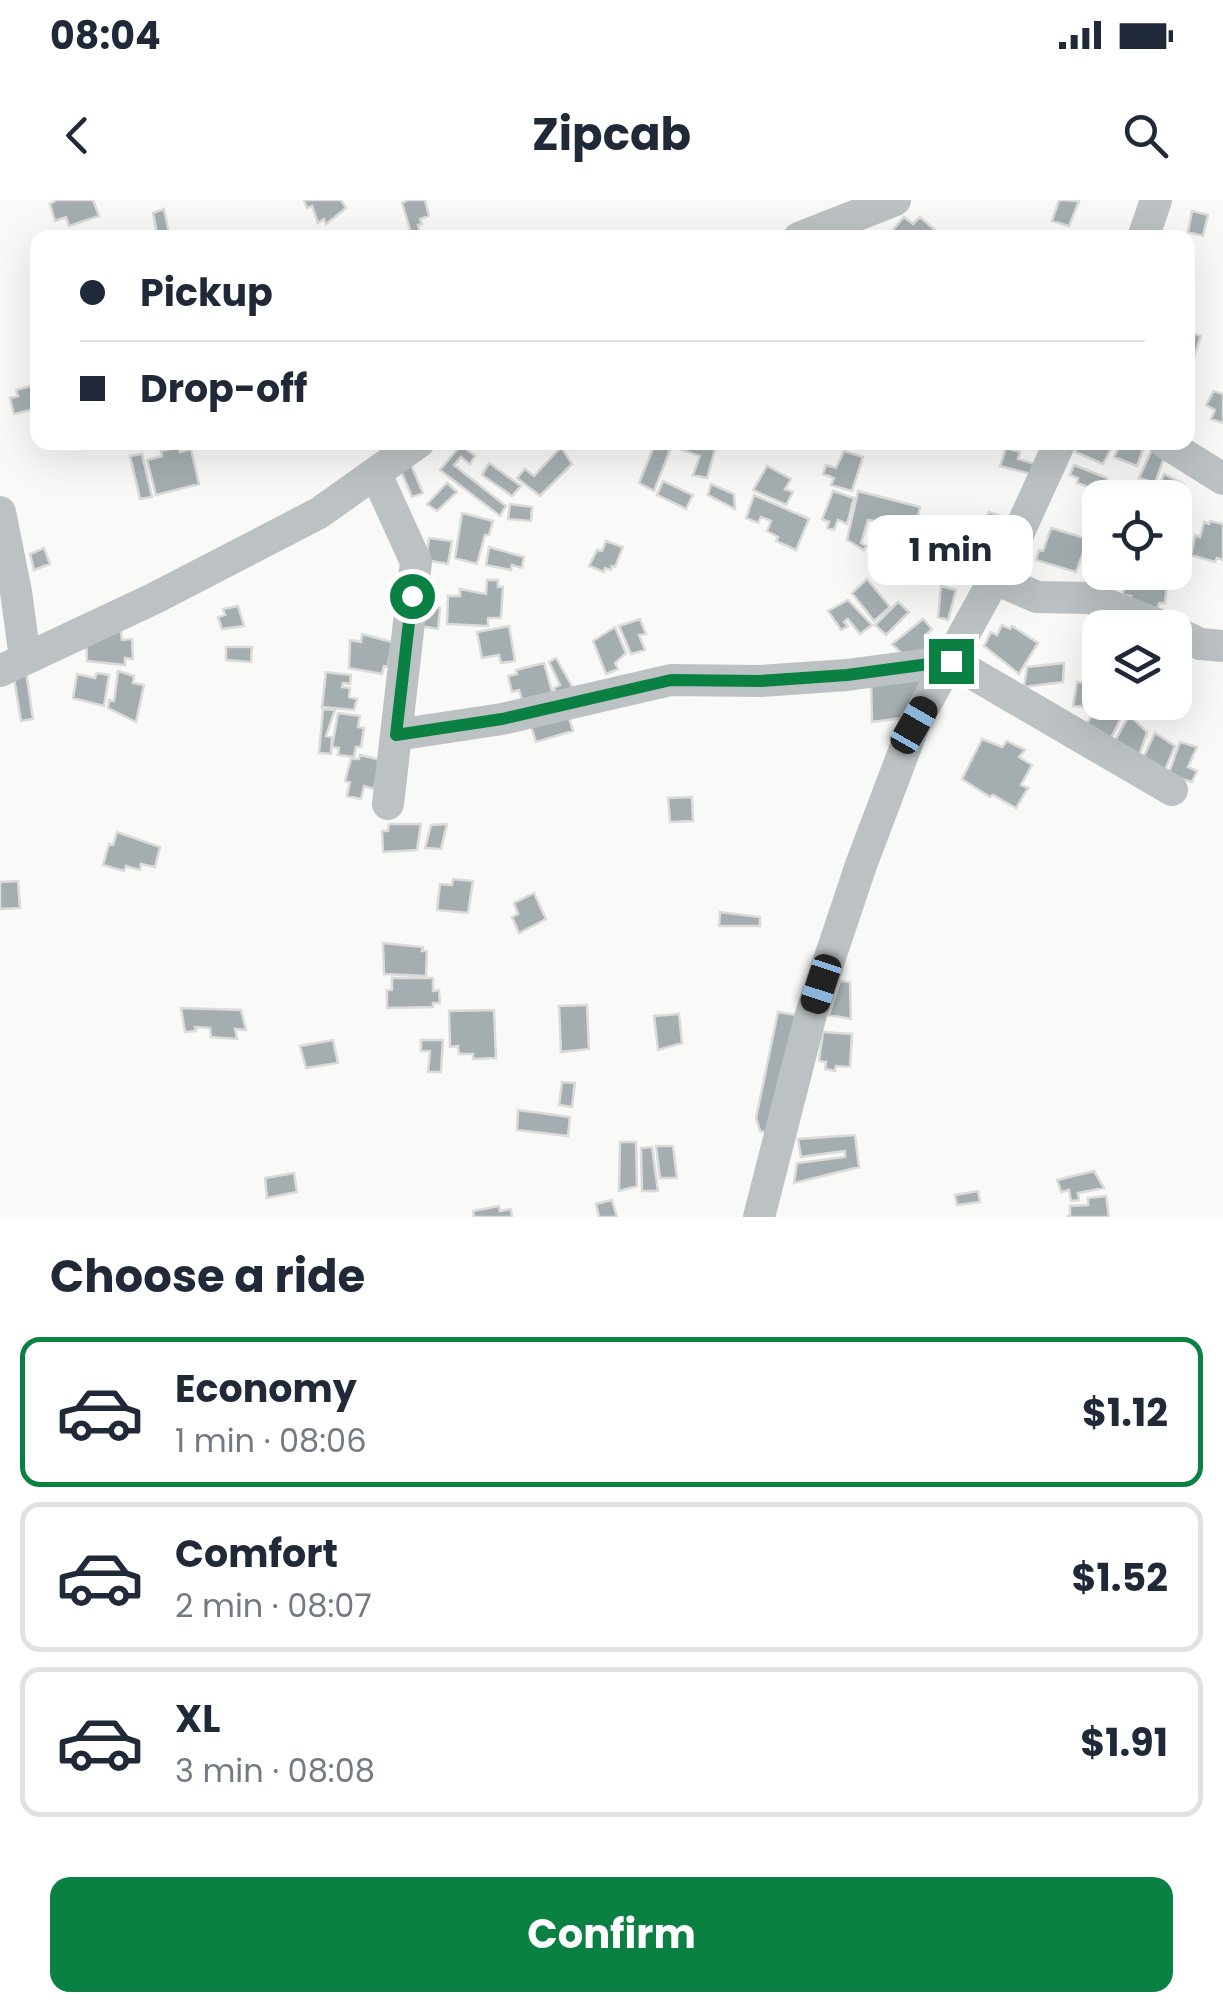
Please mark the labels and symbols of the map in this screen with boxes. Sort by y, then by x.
callout: 1 min [868,516,1034,586]
route start [390,574,435,619]
route end [929,639,974,684]
car [886,692,942,758]
car [797,951,845,1017]

